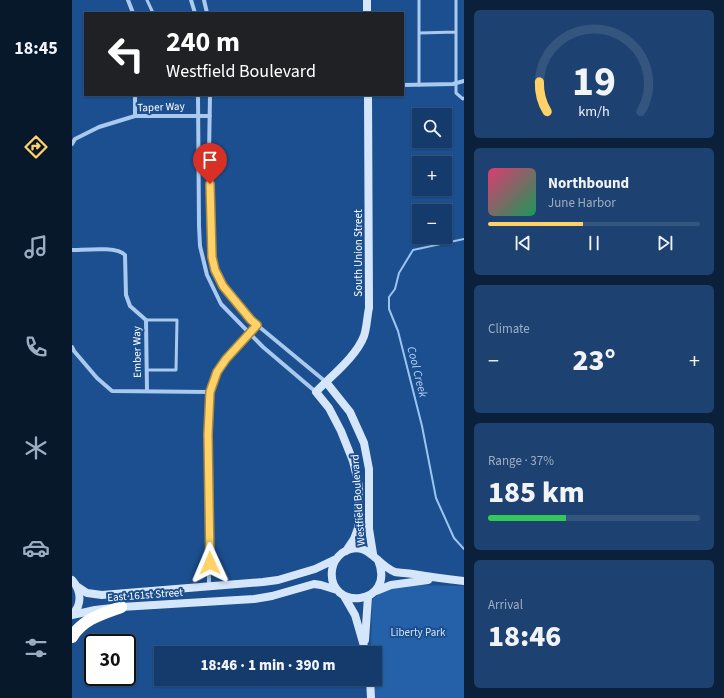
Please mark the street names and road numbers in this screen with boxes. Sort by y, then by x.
street label: Taper Way [137,99,185,115]
street label: South Union Street [351,209,366,297]
street label: Ember Way [129,326,145,378]
street label: Westfield Boulevard [347,454,369,546]
street label: East 161st Street [107,585,184,605]

